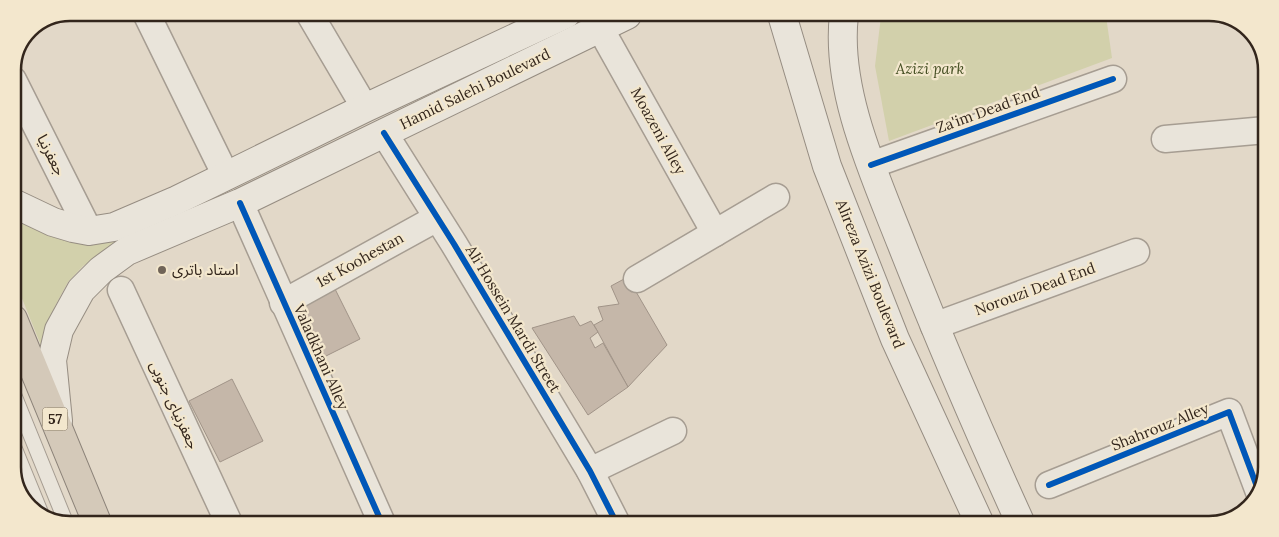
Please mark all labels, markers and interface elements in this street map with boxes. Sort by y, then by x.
street label: Hamid Salehi Boulevard [396,44,553,133]
park label: Azizi park [895,59,964,78]
street label: Za'im Dead End [933,82,1042,137]
street label: Moazeni Alley [627,84,690,178]
street label: جعفرنیا [33,131,70,179]
street label: Alireza Azizi Boulevard [832,196,909,351]
street label: 1st Koohestan [313,228,407,291]
street label: Ali Hossein Mardi Street [461,241,565,396]
street label: Norouzi Dead End [972,258,1098,319]
place label: استاد باتری [172,260,239,279]
marker: استاد باتری [156,264,168,276]
street label: Valadkhani Alley [289,300,353,413]
street label: جعفرنیای جنوبی [146,358,203,452]
street label: Shahrouz Alley [1108,398,1211,455]
road number: 57 [42,408,68,430]

